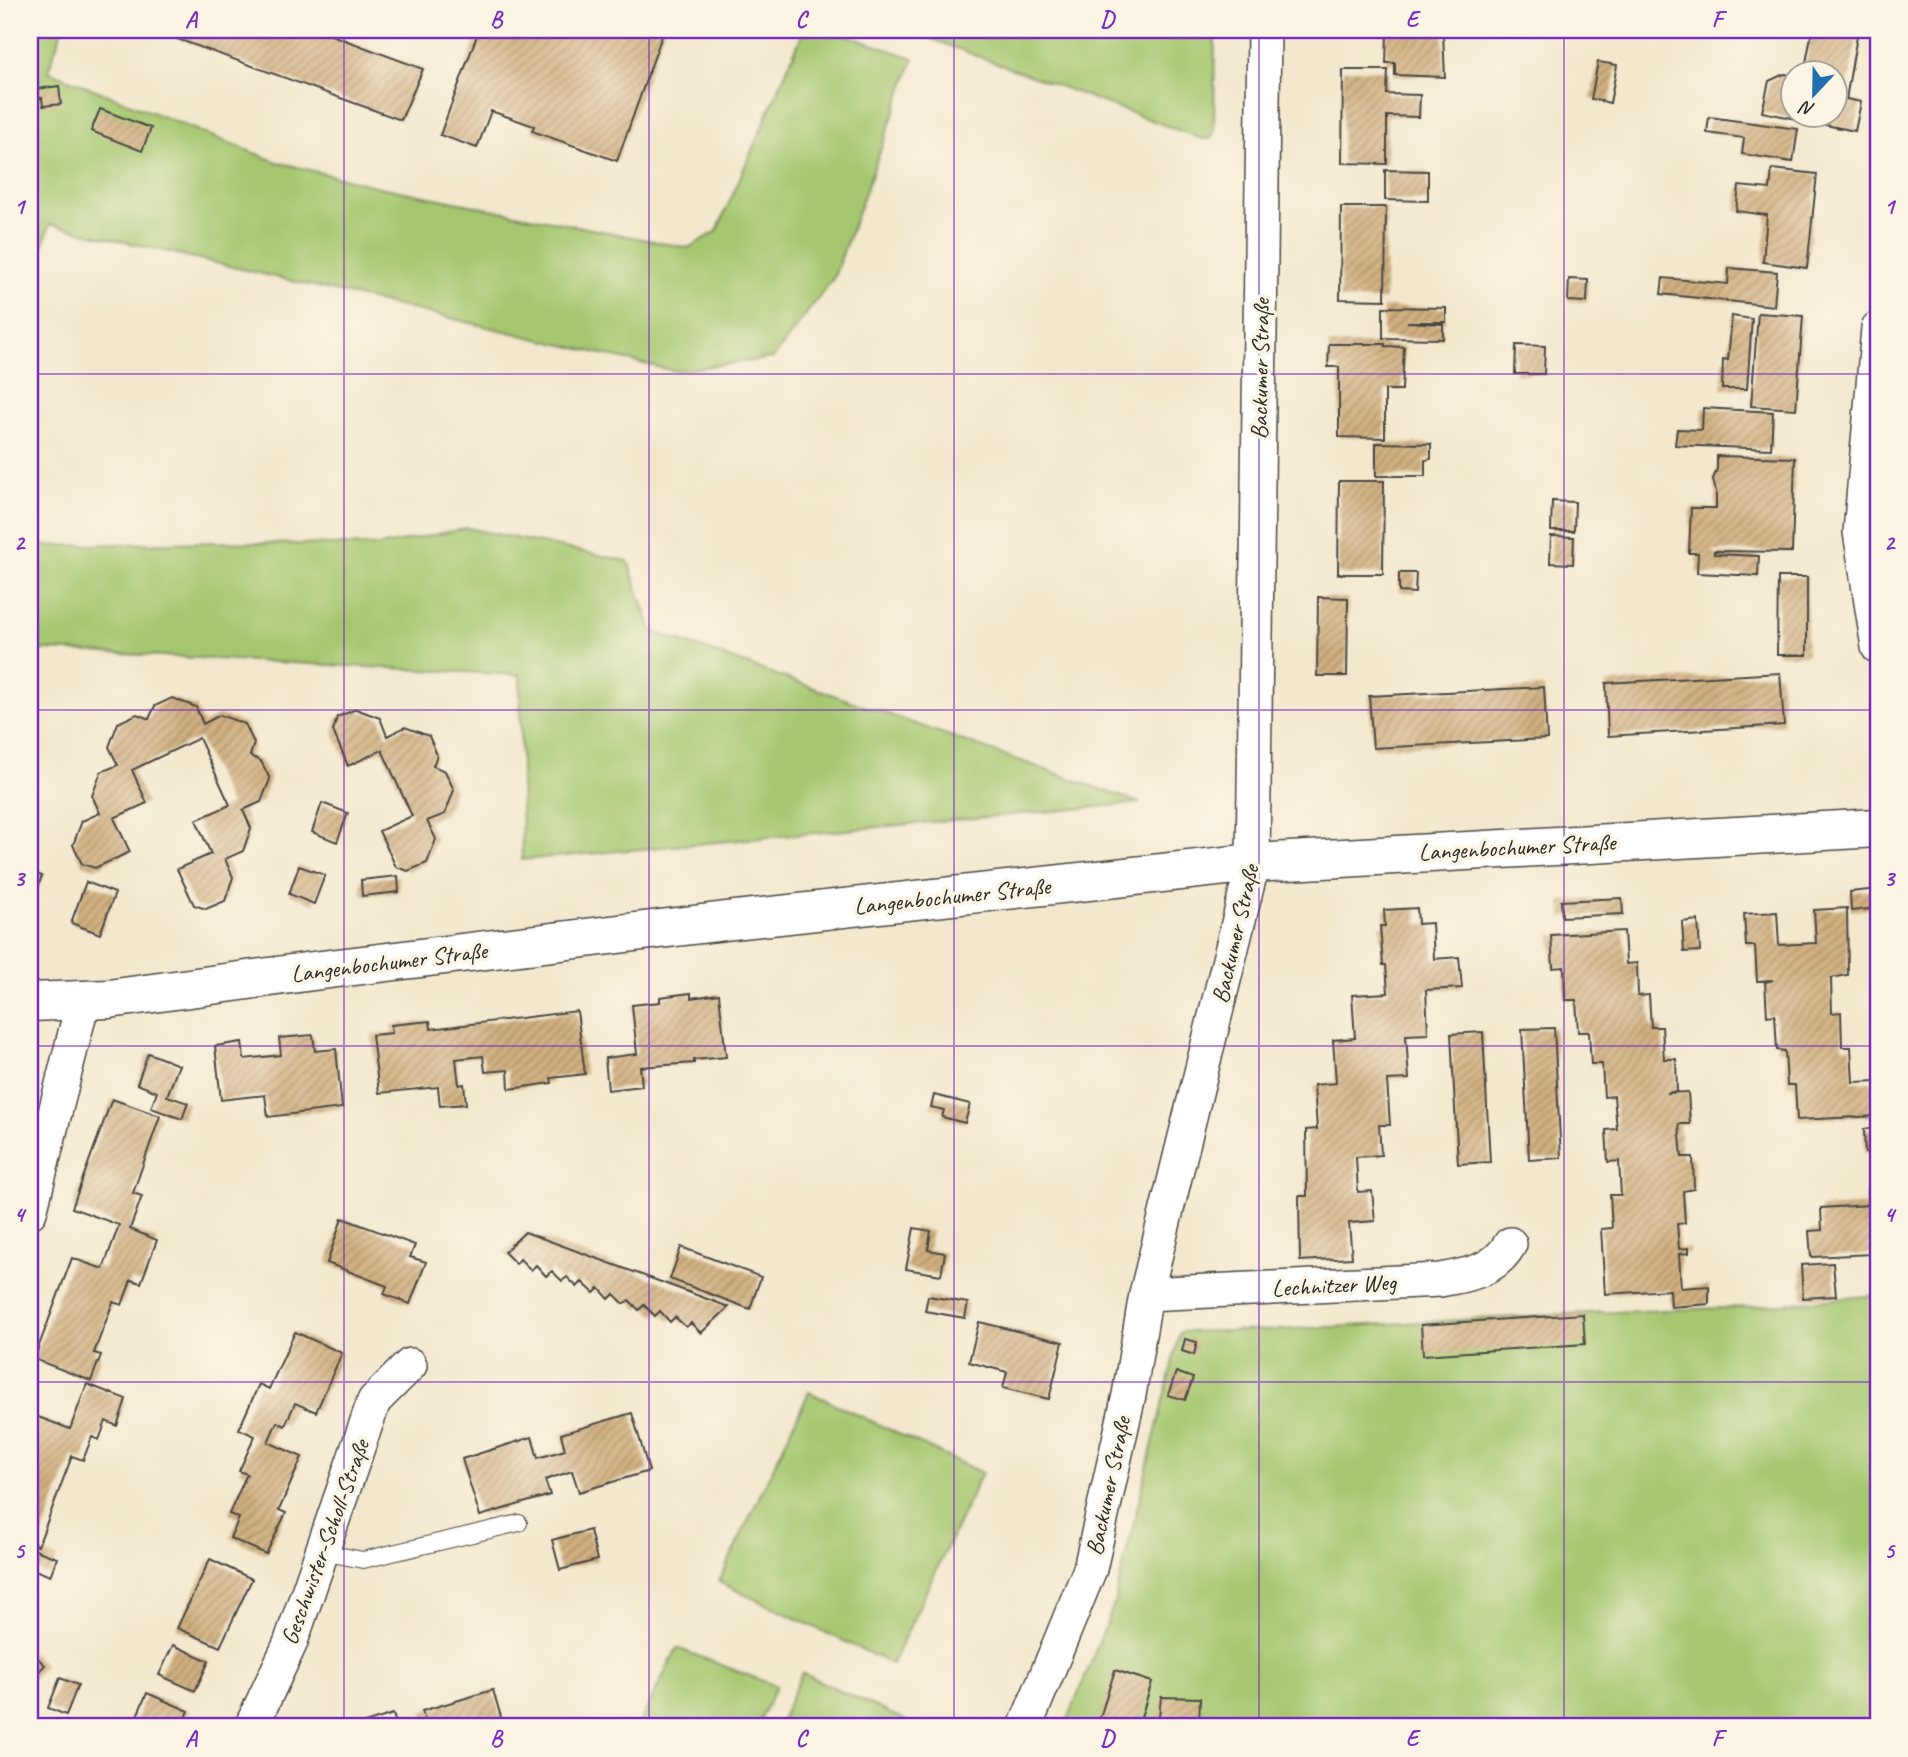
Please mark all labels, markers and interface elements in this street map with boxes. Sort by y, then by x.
text: A [185,5,199,34]
text: B [490,5,504,34]
text: C [796,5,810,34]
text: D [1100,5,1116,34]
text: E [1406,5,1422,34]
text: F [1712,5,1728,34]
north arrow [1778,60,1848,130]
text: N [1795,94,1818,122]
text: 1 [14,192,27,221]
text: 1 [1884,192,1897,221]
street label: Backumer Straße [1244,296,1276,440]
text: 2 [14,528,27,557]
text: 2 [1884,528,1897,557]
street label: Langenbochumer Straße [1418,827,1618,867]
street label: Backumer Straße [1205,860,1266,1006]
text: 3 [14,864,27,893]
text: 3 [1884,864,1897,893]
street label: Langenbochumer Straße [853,871,1054,921]
street label: Langenbochumer Straße [289,935,491,989]
text: 4 [14,1200,27,1229]
text: 4 [1884,1200,1897,1229]
street label: Lechnitzer Weg [1271,1267,1398,1303]
street label: Backumer Straße [1079,1412,1138,1558]
street label: Geschwister-Scholl-Straße [274,1433,377,1649]
text: 5 [14,1536,26,1565]
text: 5 [1884,1536,1896,1565]
text: A [185,1724,199,1753]
text: B [490,1724,504,1753]
text: C [796,1724,810,1753]
text: D [1100,1724,1116,1753]
text: E [1406,1724,1422,1753]
text: F [1712,1724,1728,1753]

